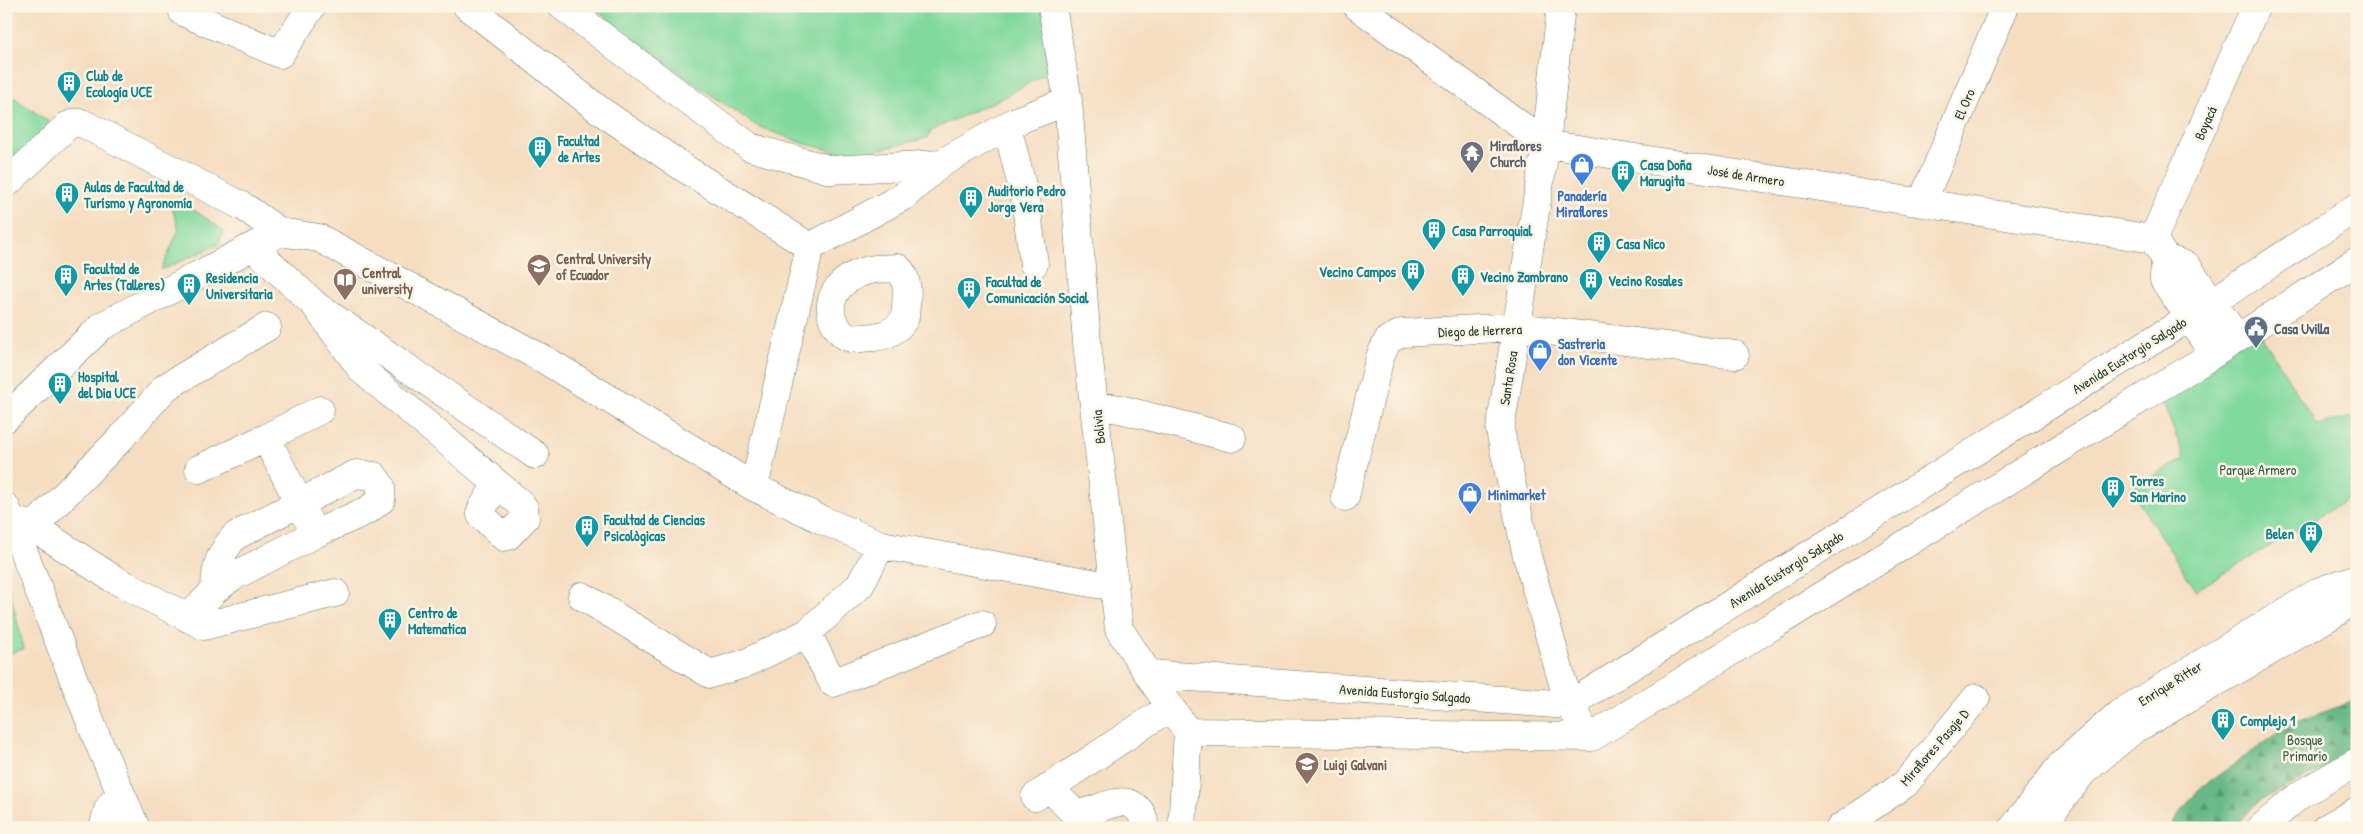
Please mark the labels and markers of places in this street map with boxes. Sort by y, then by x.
place label: Club de Ecología UCE [86,66,153,103]
building icon: Club de Ecología UCE [56,70,82,104]
place label: Facultad de Artes [557,131,601,166]
building icon: Facultad de Artes [527,135,553,169]
place label: Miraflores Church [1490,136,1542,171]
temple icon: Miraflores Church [1459,140,1485,174]
shop icon: Panadería Miraflores [1569,152,1595,186]
place label: Casa Doña Marugita [1640,155,1692,192]
building icon: Casa Doña Marugita [1610,159,1636,193]
place label: Aulas de Facultad de Turísmo y Agronomía [83,177,192,214]
building icon: Aulas de Facultad de Turísmo y Agronomía [54,181,80,215]
place label: Auditorio Pedro Jorge Vera [988,181,1066,218]
building icon: Auditorio Pedro Jorge Vera [958,185,984,219]
place label: Panadería Miraflores [1556,186,1608,221]
building icon: Casa Parroquial [1421,217,1447,251]
place label: Casa Parroquial [1452,221,1533,242]
building icon: Casa Nico [1586,230,1612,264]
place label: Casa Nico [1616,234,1665,253]
place label: Central University of Ecuador [556,249,651,284]
school or university icon: Central University of Ecuador [526,253,552,287]
building icon: Vecino Campos [1400,258,1426,292]
place label: Facultad de Artes (Talleres) [83,259,165,294]
place label: Vecino Campos [1319,262,1397,283]
building icon: Facultad de Artes (Talleres) [53,263,79,297]
place label: Central university [362,263,413,300]
building icon: Vecino Zambrano [1450,263,1476,297]
library icon: Central university [332,267,358,301]
place label: Vecino Zambrano [1480,267,1568,286]
building icon: Vecino Rosales [1578,267,1604,301]
place label: Residencia Universitaria [206,268,273,303]
place label: Vecino Rosales [1608,271,1683,290]
building icon: Residencia Universitaria [176,272,202,306]
place label: Facultad de Comunicación Social [985,272,1089,307]
building icon: Facultad de Comunicación Social [956,276,982,310]
public building icon: Casa Uvilla [2243,315,2269,349]
place label: Casa Uvilla [2274,319,2330,338]
place label: Sastreria don Vicente [1558,334,1618,369]
shop icon: Sastreria don Vicente [1527,338,1553,372]
place label: Hospital del Dia UCE [78,367,137,402]
building icon: Hospital del Dia UCE [47,371,73,405]
place label: Torres San Marino [2129,471,2186,506]
building icon: Torres San Marino [2100,475,2126,509]
shop icon: Minimarket [1457,481,1483,515]
place label: Minimarket [1488,485,1547,504]
place label: Facultad de Ciencias Psicològicas [603,510,705,547]
building icon: Facultad de Ciencias Psicològicas [574,514,600,548]
building icon: Belen [2298,520,2324,554]
place label: Belen [2266,524,2294,543]
place label: Centro de Matematica [408,603,467,638]
building icon: Centro de Matematica [377,607,403,641]
building icon: Complejo 1 [2210,707,2236,741]
place label: Complejo 1 [2240,711,2295,732]
school or university icon: Luigi Galvani [1294,751,1320,785]
place label: Luigi Galvani [1324,755,1387,776]

